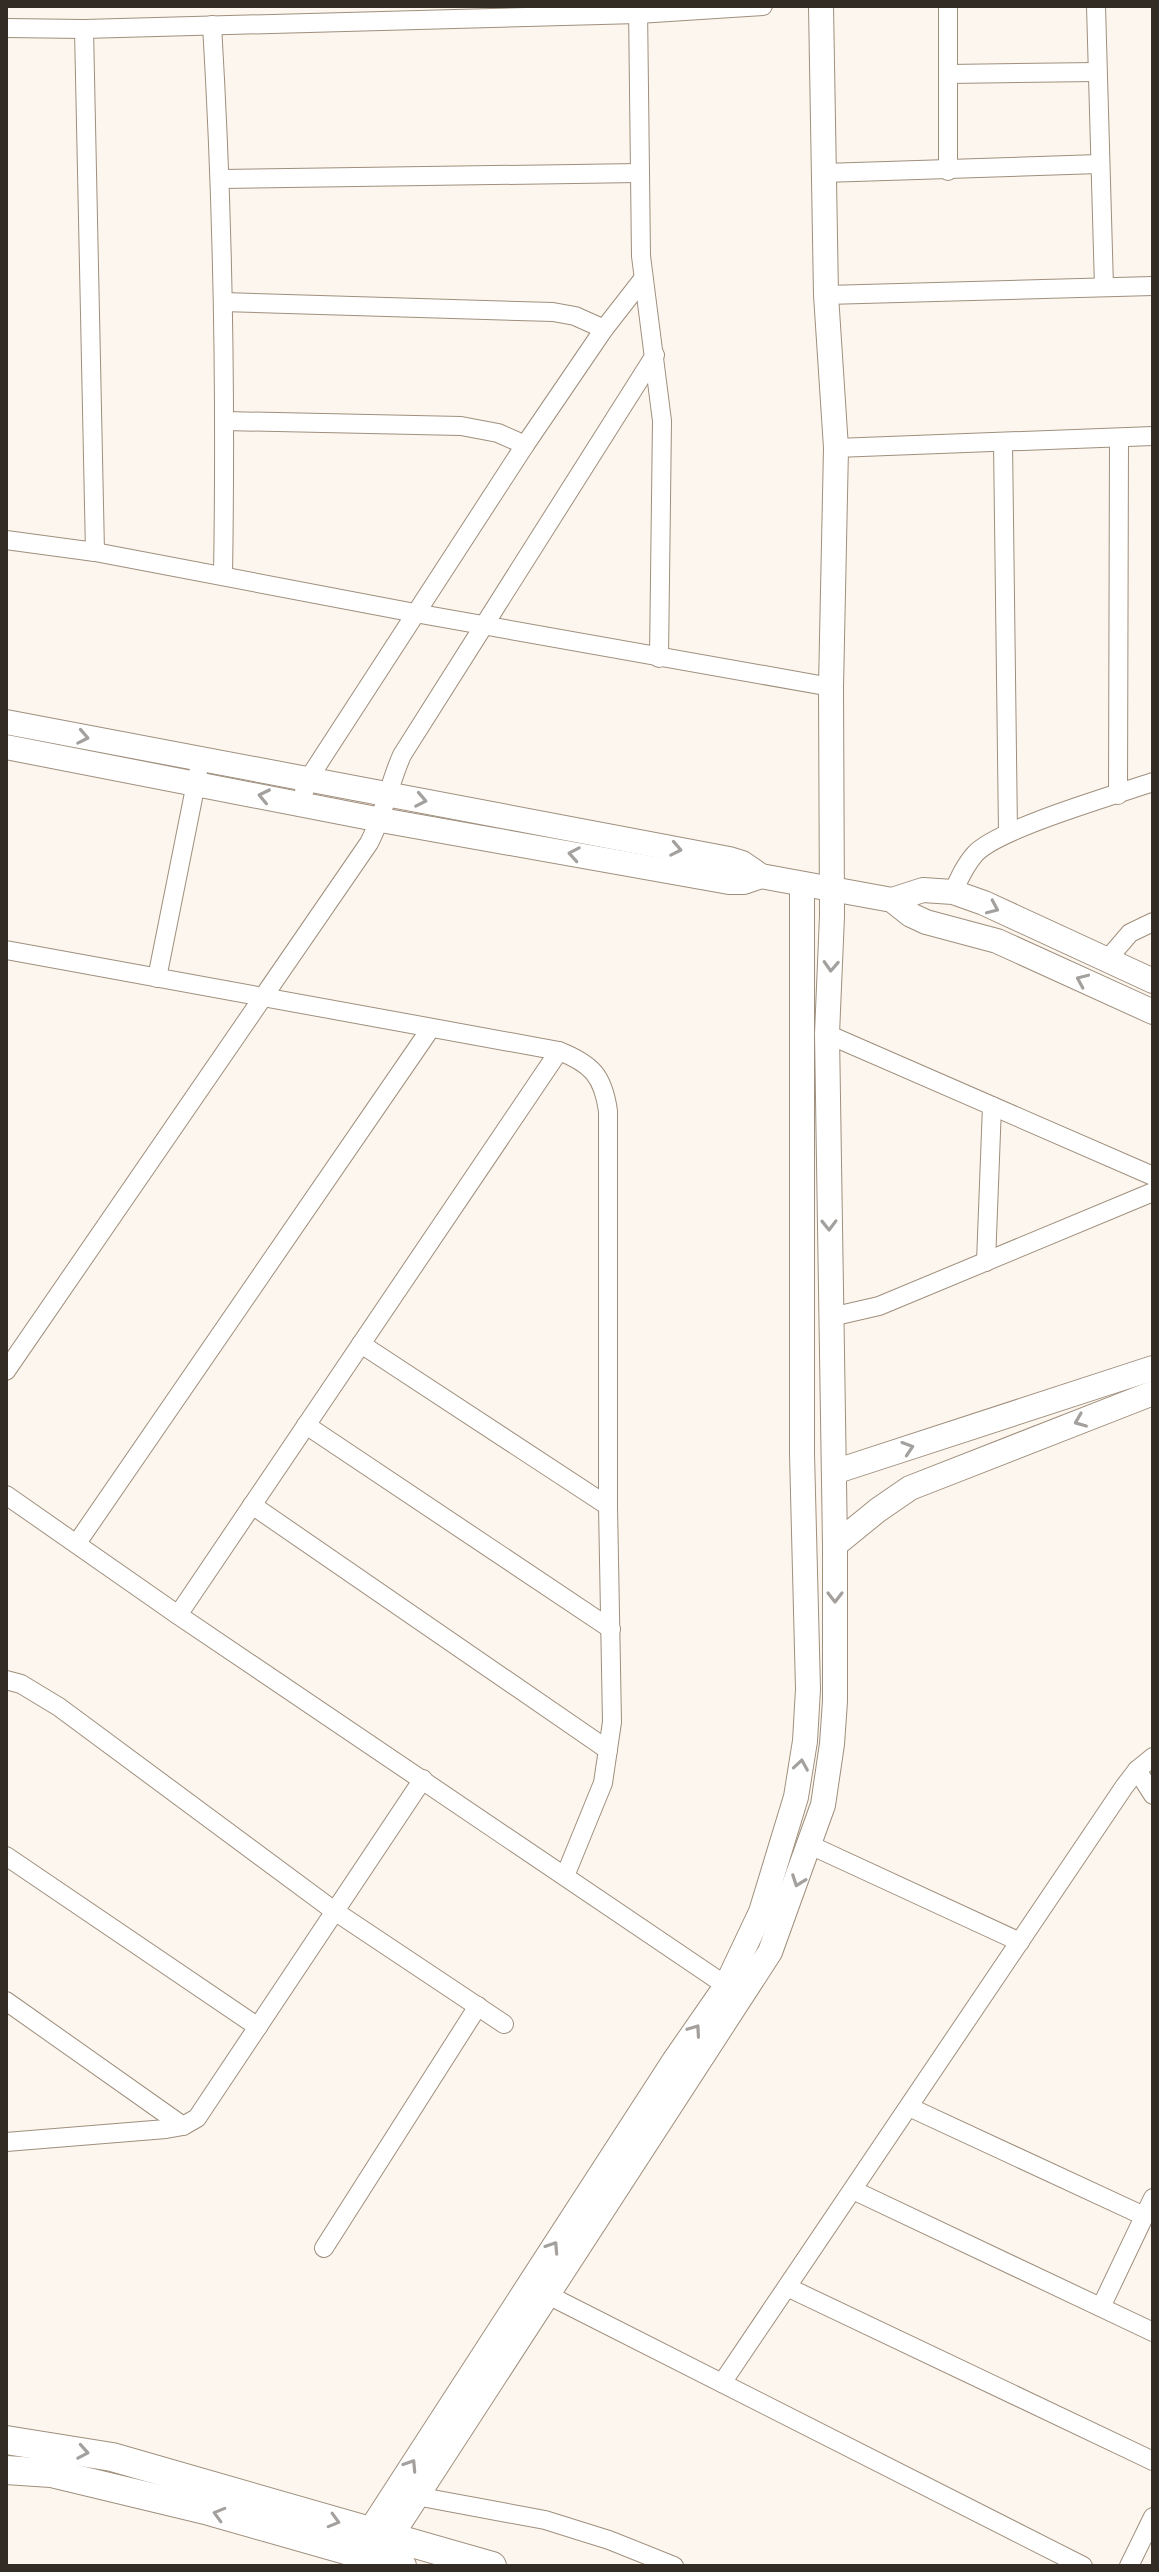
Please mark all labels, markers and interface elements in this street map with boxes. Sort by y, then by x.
one-way arrow [76,727,89,744]
one-way arrow [257,788,271,805]
one-way arrow [414,791,427,808]
one-way arrow [669,839,683,856]
one-way arrow [568,846,581,863]
one-way arrow [985,898,1000,914]
one-way arrow [822,960,839,973]
one-way arrow [1076,973,1090,989]
one-way arrow [821,1219,838,1232]
one-way arrow [1074,1411,1088,1428]
one-way arrow [900,1441,914,1457]
one-way arrow [826,1591,844,1604]
one-way arrow [792,1758,809,1772]
one-way arrow [791,1873,808,1887]
one-way arrow [685,2024,700,2038]
one-way arrow [543,2241,558,2256]
one-way arrow [76,2443,90,2460]
one-way arrow [401,2459,416,2474]
one-way arrow [213,2506,226,2523]
one-way arrow [326,2511,340,2528]

